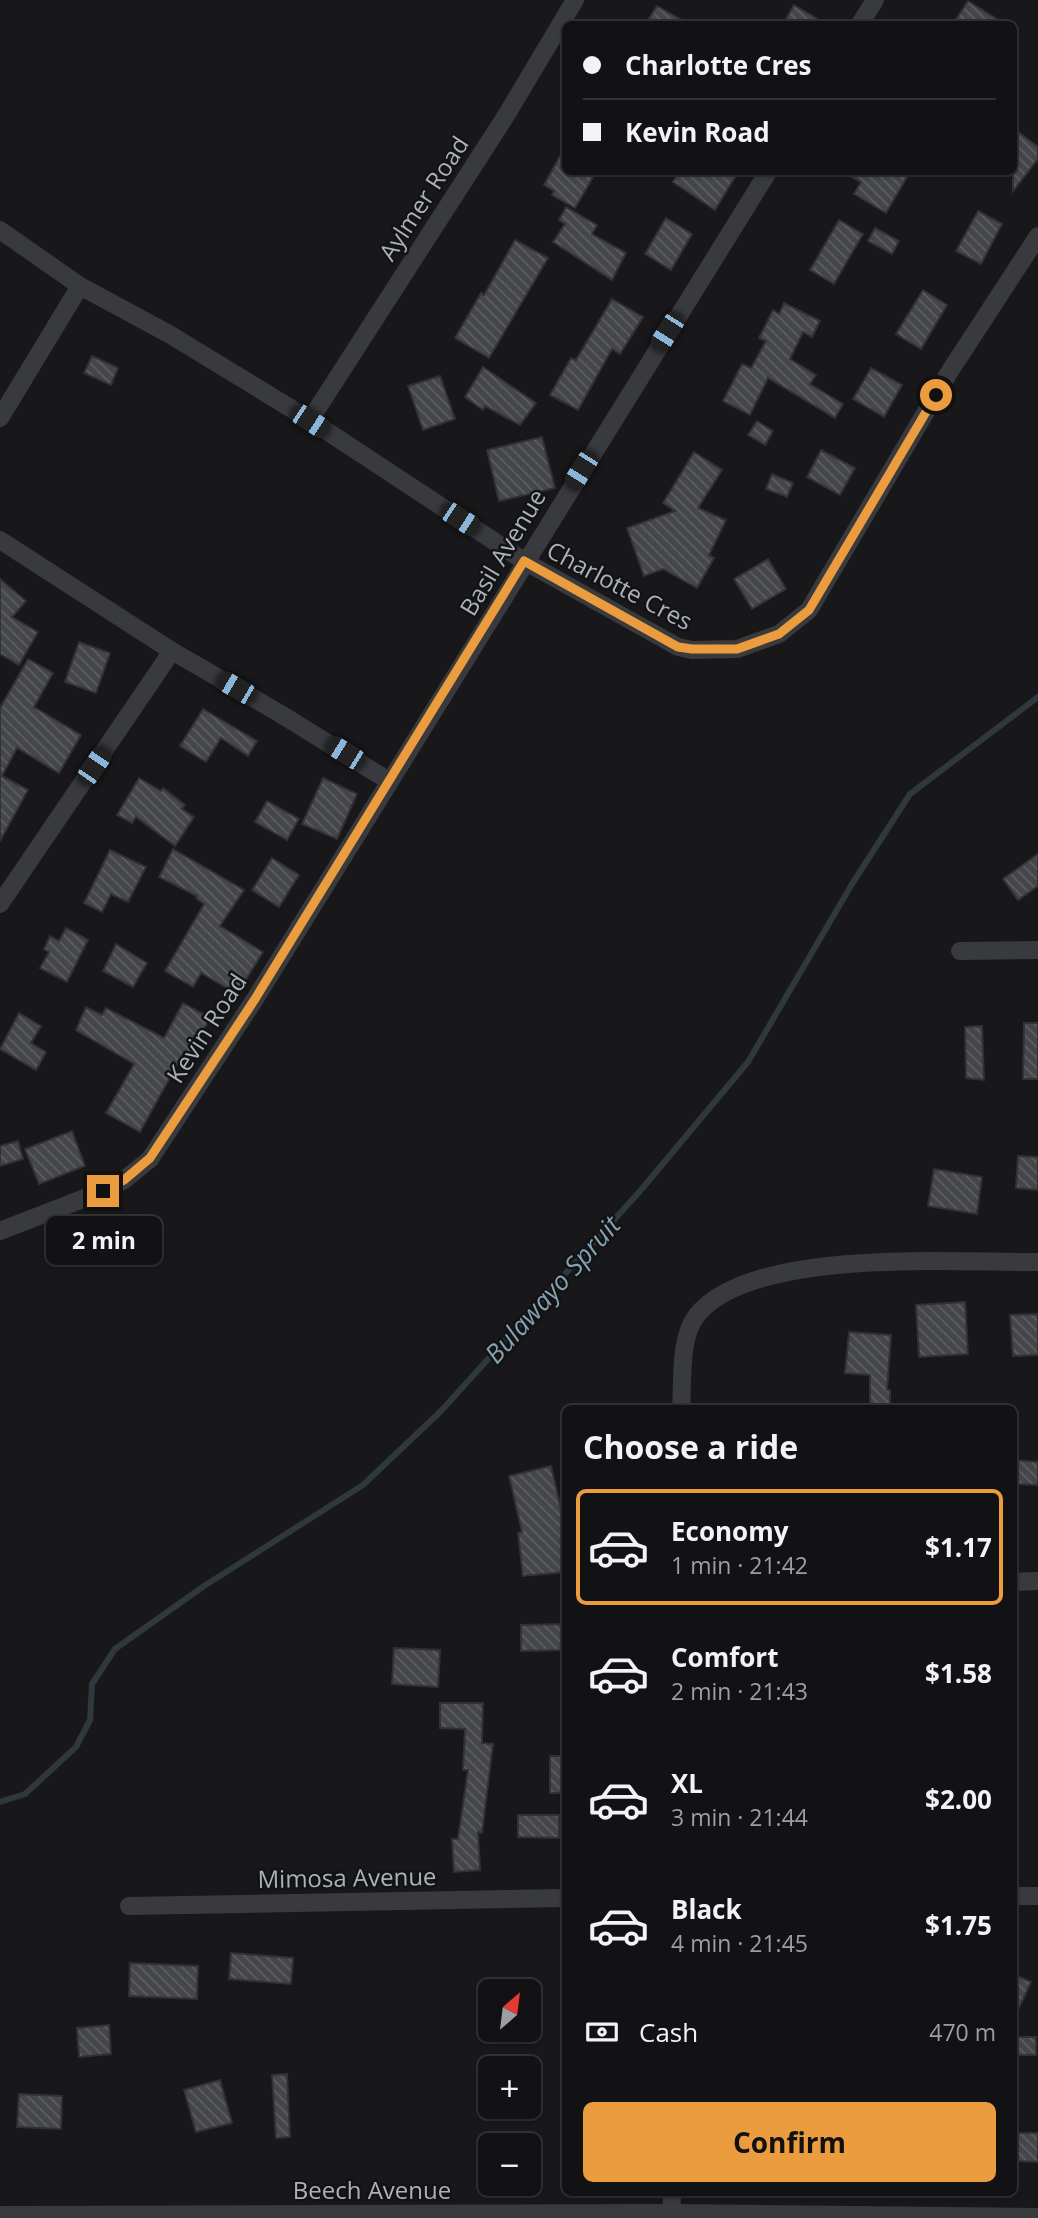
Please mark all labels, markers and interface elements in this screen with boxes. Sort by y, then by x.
text: Charlotte Cres [625,47,812,83]
text: Kevin Road [625,114,770,150]
street label: Aylmer Road [370,129,476,267]
car [647,309,688,355]
route start [920,379,952,411]
car [287,401,334,441]
car [561,447,602,493]
street label: Basil Avenue [451,483,553,621]
car [437,499,484,539]
street label: Charlotte Cres [542,533,698,637]
car [213,668,260,708]
car [322,733,369,773]
car [74,743,115,789]
street label: Kevin Road [158,967,254,1089]
route end [87,1175,119,1207]
water label: Bulawayo Spruit [476,1206,629,1371]
callout: 2 min [45,1216,161,1264]
text: 2 min [72,1224,136,1256]
text: Choose a ride [583,1425,798,1468]
text: Economy [671,1513,789,1549]
icon: car [587,1516,650,1579]
text: $1.17 [925,1529,992,1565]
text: 1 min · 21:42 [671,1549,808,1581]
text: Comfort [671,1639,778,1675]
icon: car [587,1642,650,1705]
text: $1.58 [925,1655,992,1691]
text: 2 min · 21:43 [671,1675,808,1707]
text: XL [671,1765,703,1801]
icon: car [587,1768,650,1831]
text: $2.00 [925,1781,992,1817]
text: 3 min · 21:44 [671,1801,808,1833]
street label: Mimosa Avenue [257,1859,437,1895]
text: Black [671,1891,742,1927]
icon: car [587,1894,650,1957]
text: $1.75 [925,1907,992,1943]
text: 4 min · 21:45 [671,1927,808,1959]
north arrow [478,1979,541,2042]
map controls [478,1979,541,2196]
icon: cash [583,2013,621,2051]
text: Cash [639,2014,698,2050]
text: 470 m [929,2016,996,2048]
button: + [478,2056,541,2119]
button: Confirm [583,2102,996,2182]
button: − [478,2133,541,2196]
street label: Beech Avenue [293,2173,451,2206]

